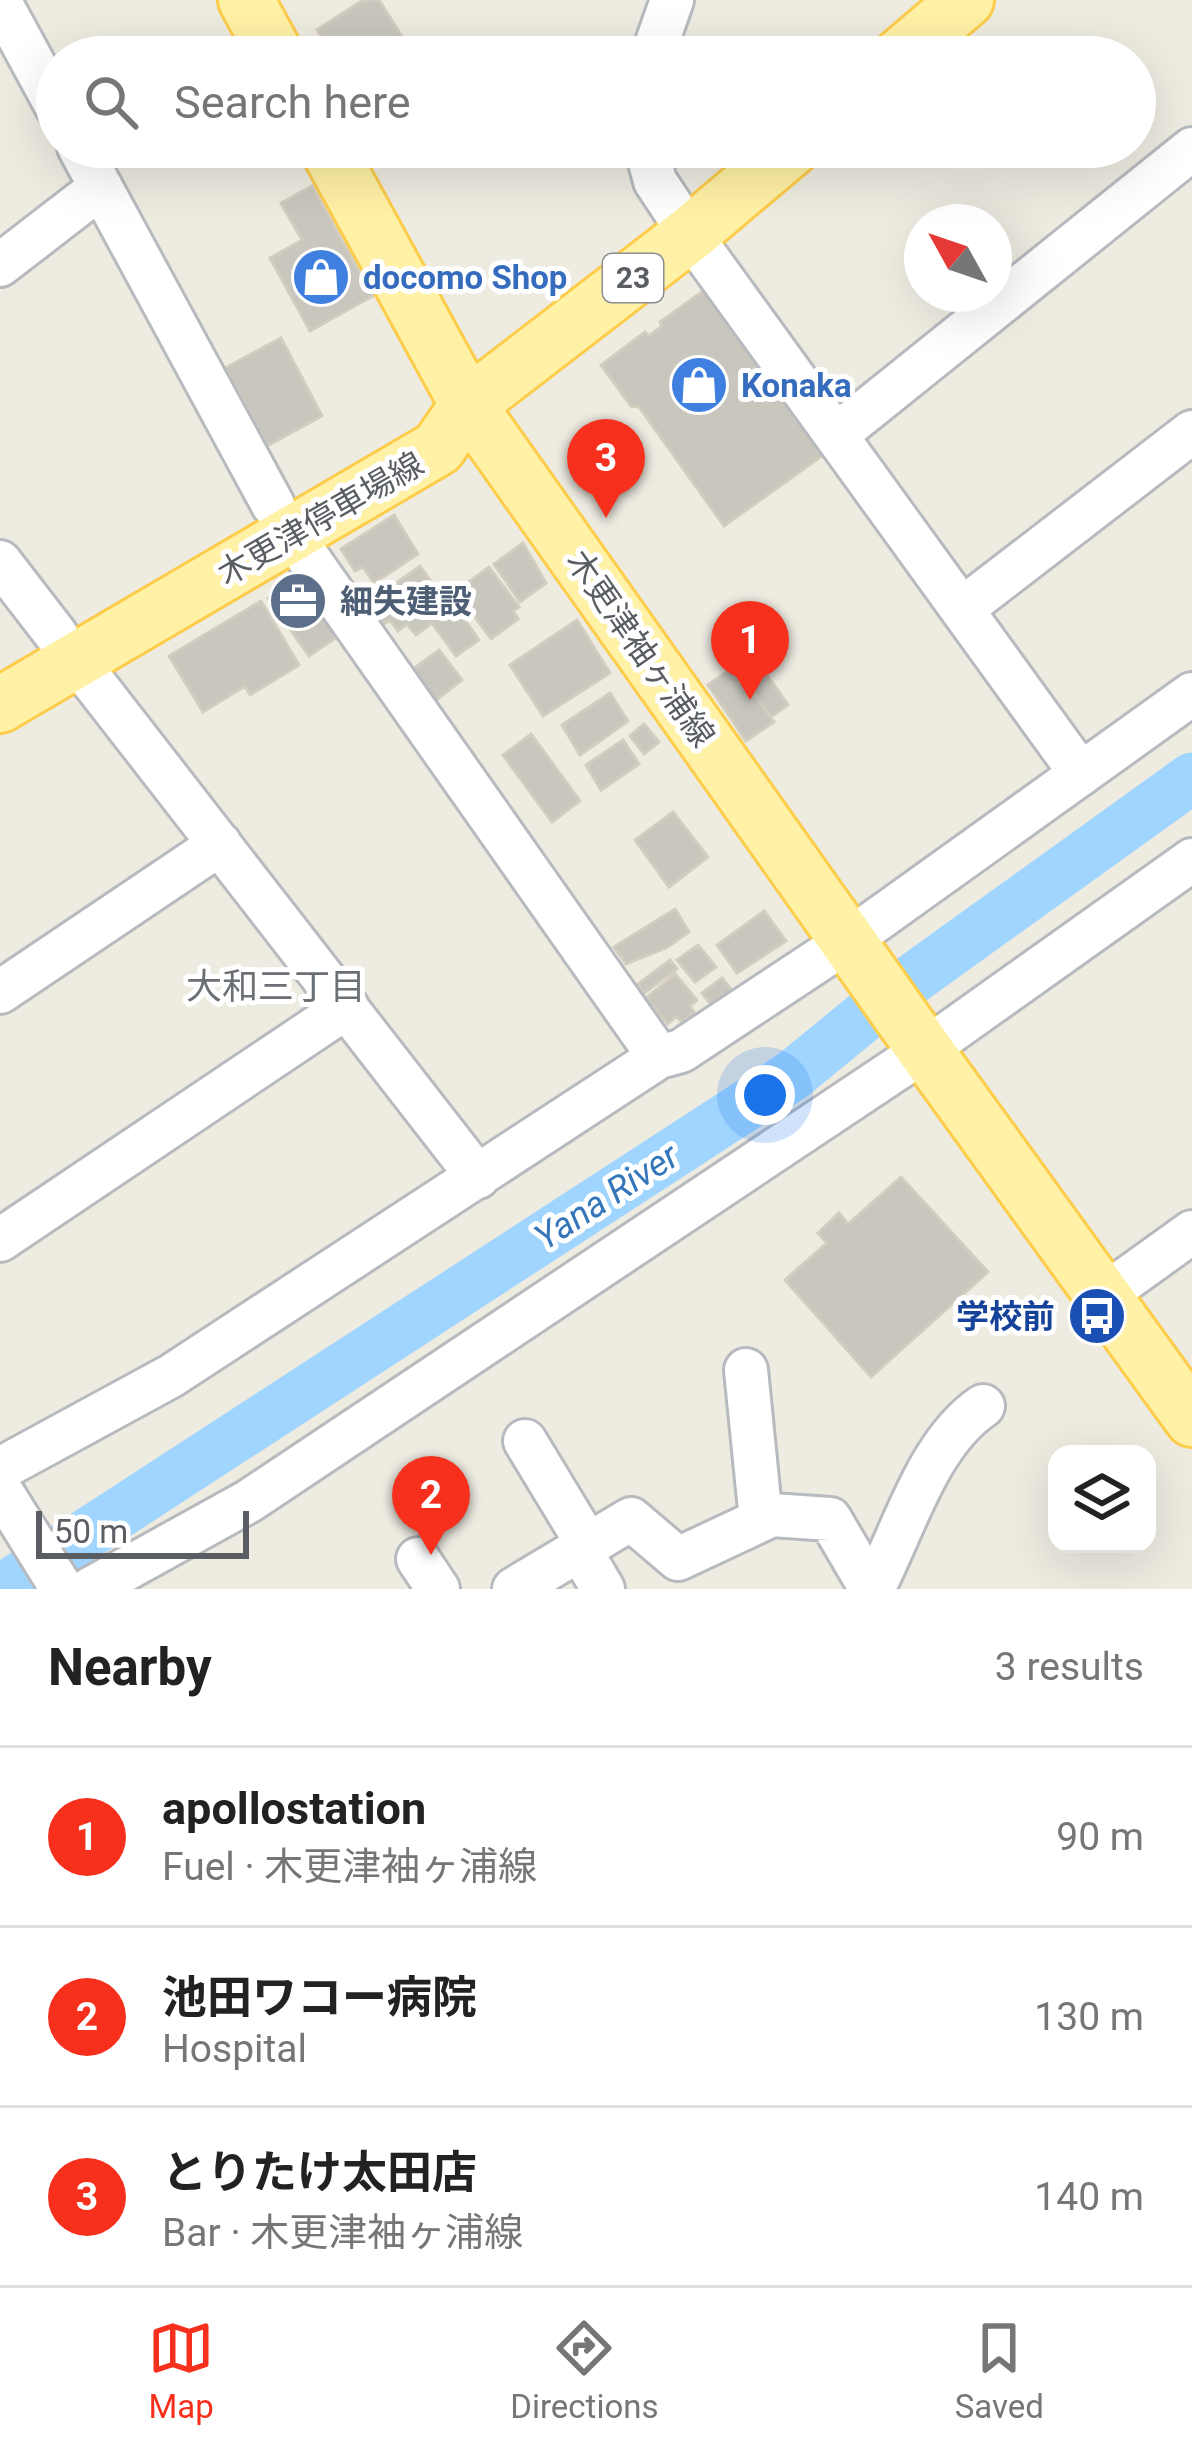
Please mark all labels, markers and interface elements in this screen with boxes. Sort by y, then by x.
search box [36,36,1156,168]
icon: search [78,69,144,135]
text: Search here [174,76,411,129]
north arrow [904,204,1012,312]
shop icon: docomo Shop [290,246,352,308]
road number: 23 [603,254,663,302]
place label: docomo Shop [363,258,567,297]
shop icon: Konaka [668,354,730,416]
place label: Konaka [741,366,852,405]
pin: 3 [567,419,645,518]
street label: 木更津停車場線 [210,444,430,593]
street label: 木更津袖ヶ浦線 [558,542,723,754]
office icon: 細失建設 [267,570,329,632]
place label: 細失建設 [340,582,472,621]
pin: 1 [711,601,789,700]
district label: 大和三丁目 [186,966,366,1008]
your location [735,1065,795,1125]
water label: Yana River [527,1134,687,1259]
bus stop icon: 学校前 [1066,1285,1128,1347]
place label: 学校前 [956,1297,1055,1336]
map controls [1048,1445,1156,1553]
button: layers [1048,1445,1156,1553]
pin: 2 [392,1456,470,1555]
scale bar [36,1505,249,1558]
text: 50 m [54,1512,128,1551]
text: Nearby [48,1638,212,1697]
text: 3 results [995,1644,1144,1690]
text: apollostation [162,1782,426,1835]
text: 1 [76,1814,98,1860]
text: 90 m [1056,1814,1144,1860]
text: Fuel · 木更津袖ヶ浦線 [162,1844,537,1890]
text: 池田ワコー病院 [162,1971,477,2024]
text: 2 [76,1994,98,2040]
text: 130 m [1034,1994,1144,2040]
text: Hospital [162,2026,307,2072]
text: とりたけ太田店 [162,2146,477,2199]
text: 3 [76,2174,98,2220]
text: 140 m [1034,2174,1144,2220]
text: Bar · 木更津袖ヶ浦線 [162,2210,523,2256]
tab: Map [148,2315,214,2426]
tab: Directions [510,2315,659,2426]
tab: Saved [955,2315,1044,2426]

